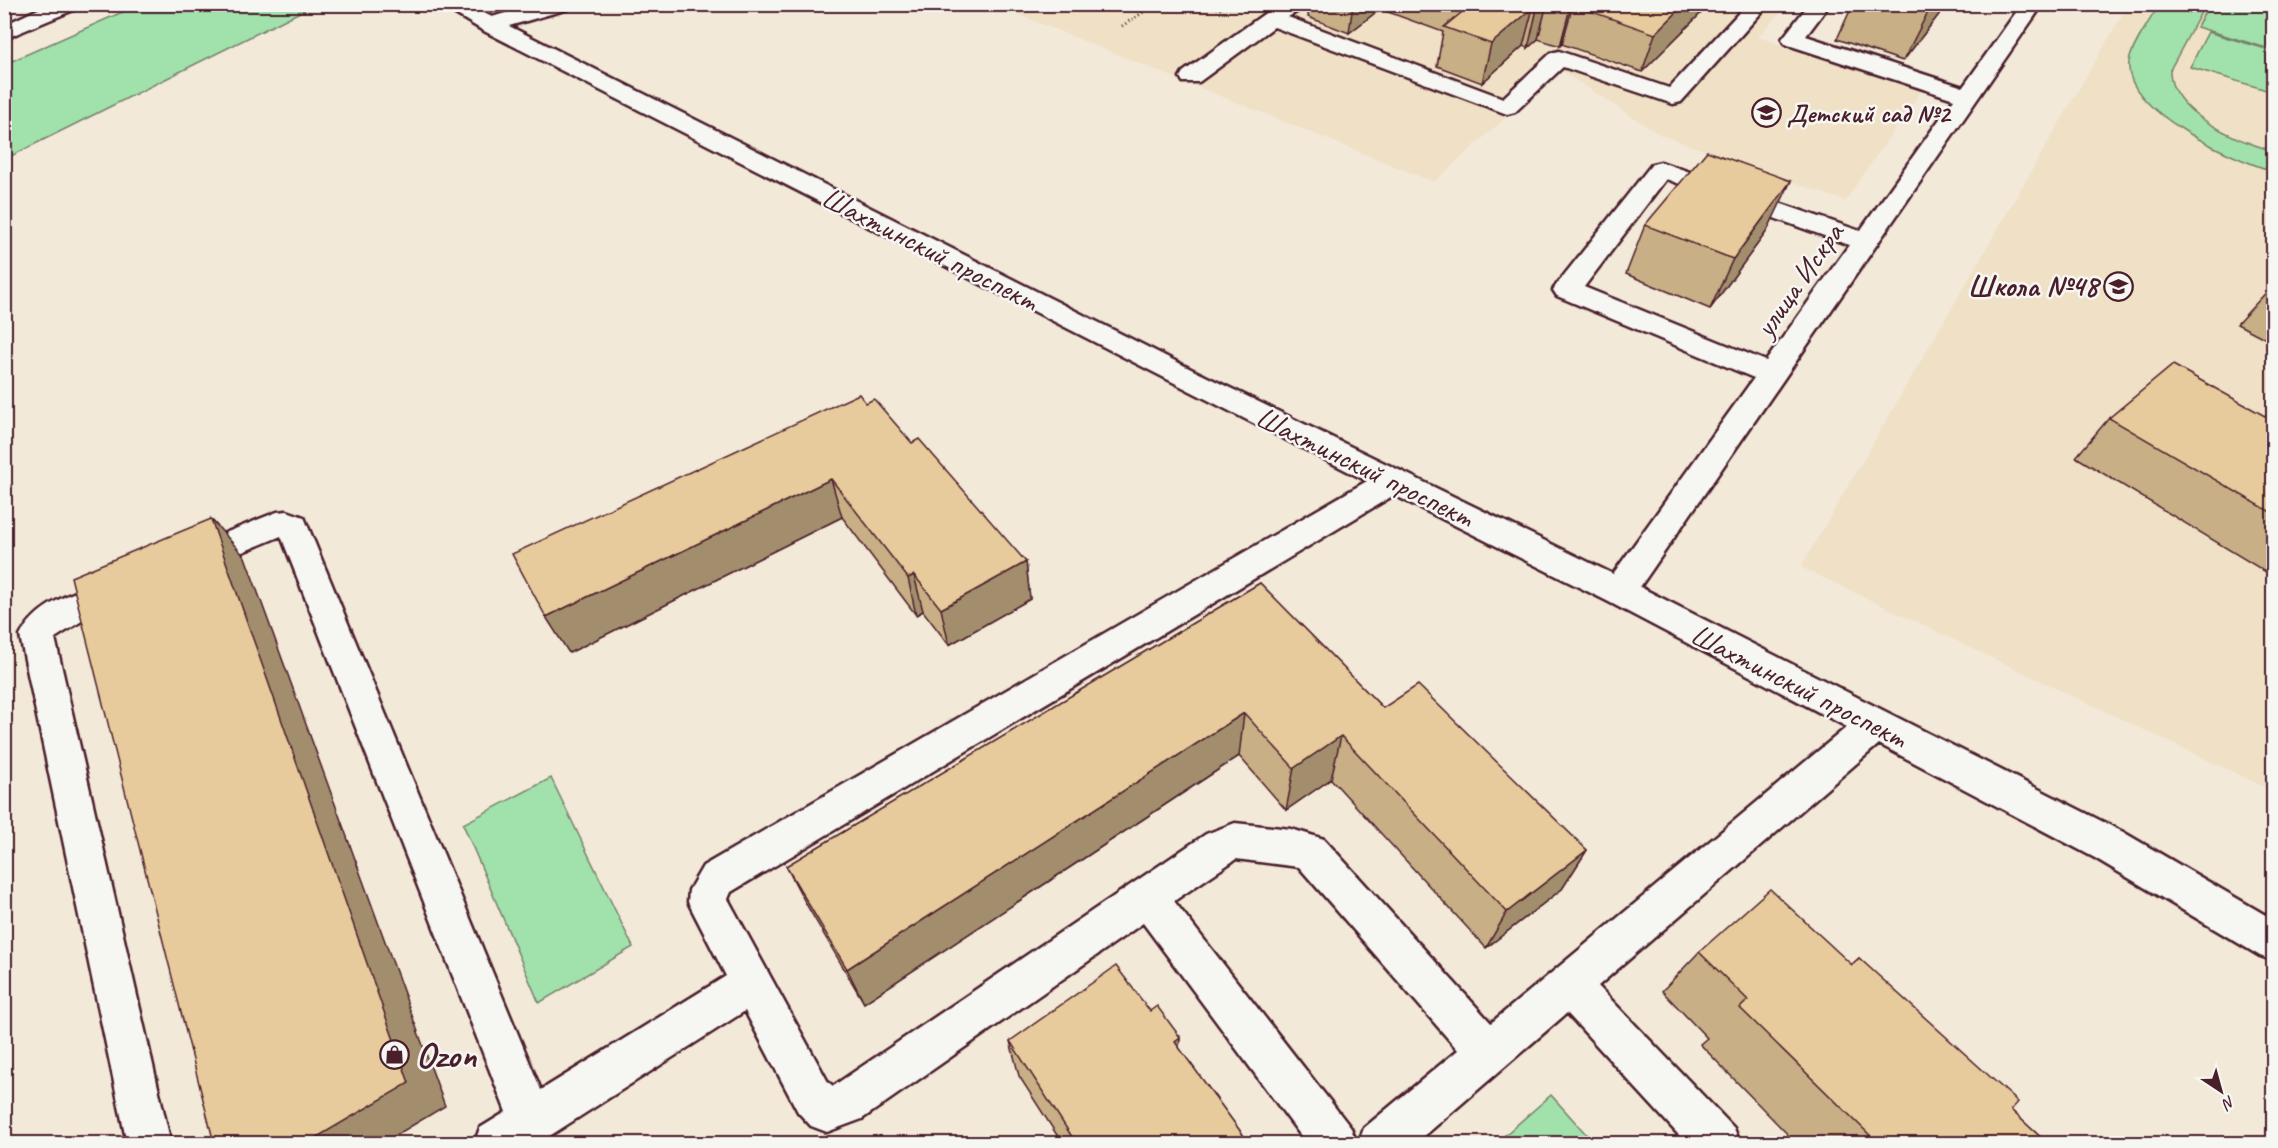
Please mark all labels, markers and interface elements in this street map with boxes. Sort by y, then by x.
school or university icon: Детский сад №2 [1750,97,1782,129]
place label: Детский сад №2 [1787,97,1952,130]
street label: Шахтинский проспект [815,178,1046,320]
street label: улица Искра [1745,214,1853,346]
place label: Школа №48 [1967,267,2101,305]
school or university icon: Школа №48 [2103,270,2135,302]
street label: Шахтинский проспект [1250,398,1481,537]
street label: Шахтинский проспект [1684,615,1915,757]
place label: Ozon [416,1032,478,1078]
shop icon: Ozon [379,1038,411,1070]
north arrow [2191,1061,2251,1121]
text: N [2217,1091,2239,1115]

